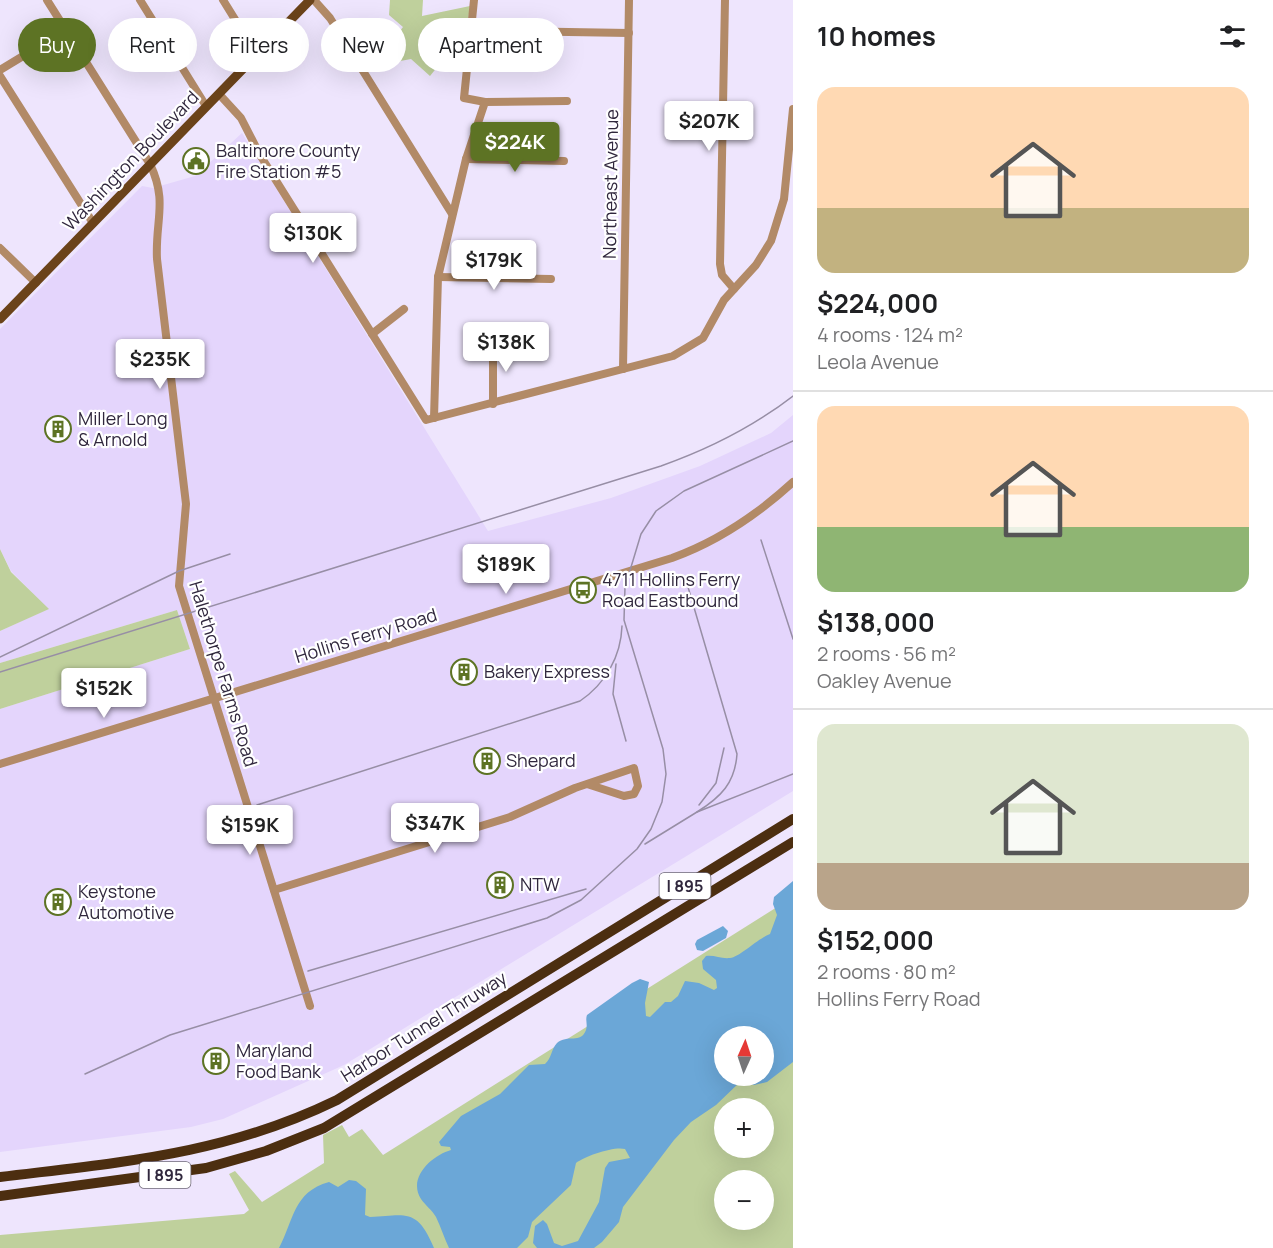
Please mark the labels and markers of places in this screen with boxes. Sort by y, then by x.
pin: $207K [667,101,751,152]
pin: $224K [473,122,557,173]
place label: Baltimore County Fire Station #5 [216,138,361,183]
public building icon: Baltimore County Fire Station #5 [181,146,211,176]
pin: $130K [271,213,355,264]
pin: $179K [452,240,536,291]
pin: $138K [464,322,548,373]
pin: $235K [118,339,202,390]
place label: Miller Long & Arnold [78,406,168,451]
building icon: Miller Long & Arnold [43,414,73,444]
pin: $189K [464,544,548,595]
place label: 4711 Hollins Ferry Road Eastbound [602,567,741,612]
bus stop icon: 4711 Hollins Ferry Road Eastbound [568,575,598,605]
building icon: Bakery Express [449,657,479,687]
place label: Bakery Express [484,659,610,683]
pin: $152K [62,668,146,719]
building icon: Shepard [472,746,502,776]
place label: Shepard [506,748,576,772]
pin: $347K [393,803,477,854]
pin: $159K [208,805,292,856]
building icon: NTW [485,870,515,900]
place label: NTW [520,872,560,896]
place label: Keystone Automotive [78,879,174,924]
building icon: Keystone Automotive [43,887,73,917]
place label: Maryland Food Bank [236,1038,322,1083]
building icon: Maryland Food Bank [201,1046,231,1076]

